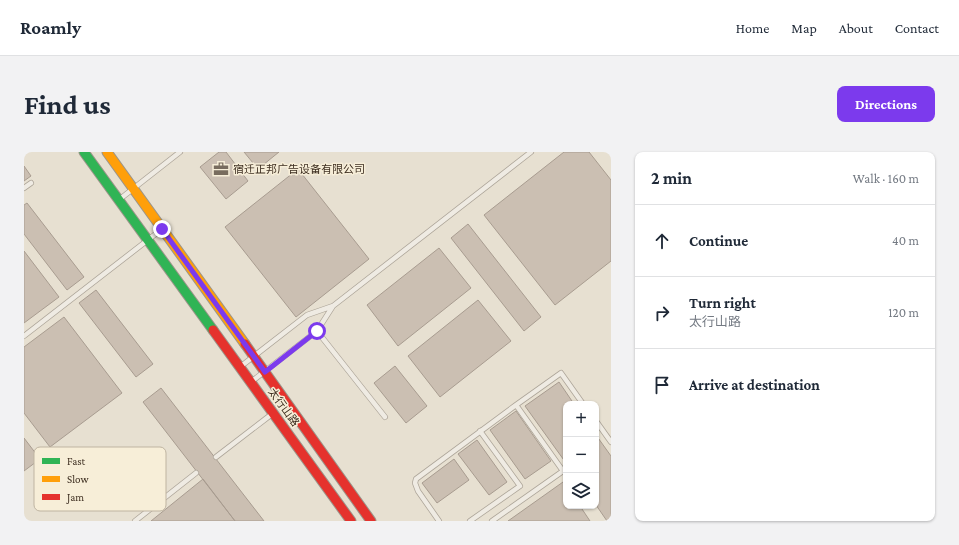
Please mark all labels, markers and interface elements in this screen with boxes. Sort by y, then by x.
text: Roamly [20,17,81,38]
text: Home [736,20,769,36]
text: Map [791,20,817,36]
text: About [839,20,873,36]
text: Contact [895,20,939,36]
button: Directions [837,86,935,122]
text: Find us [24,89,111,120]
office icon: 宿迁正邦广告设备有限公司 [212,160,230,178]
place label: 宿迁正邦广告设备有限公司 [233,163,365,175]
text: 2 min [651,169,692,188]
text: Walk · 160 m [853,171,919,186]
route end [153,220,171,238]
icon: ahead [651,230,673,252]
text: Continue [689,233,748,249]
text: 40 m [892,233,919,248]
text: Turn right [689,295,756,311]
icon: right [651,302,673,324]
text: 120 m [888,305,919,320]
text: 太行山路 [689,314,741,329]
route start [308,322,326,340]
icon: arrive [651,374,673,396]
text: Arrive at destination [689,377,820,393]
street label: 太行山路 [266,386,302,428]
map controls [563,401,599,509]
button: + [563,401,599,437]
button: − [563,437,599,473]
legend [34,447,166,511]
text: Fast [67,455,86,467]
text: Slow [67,473,89,485]
button: layers [563,473,599,509]
text: Jam [66,491,84,504]

